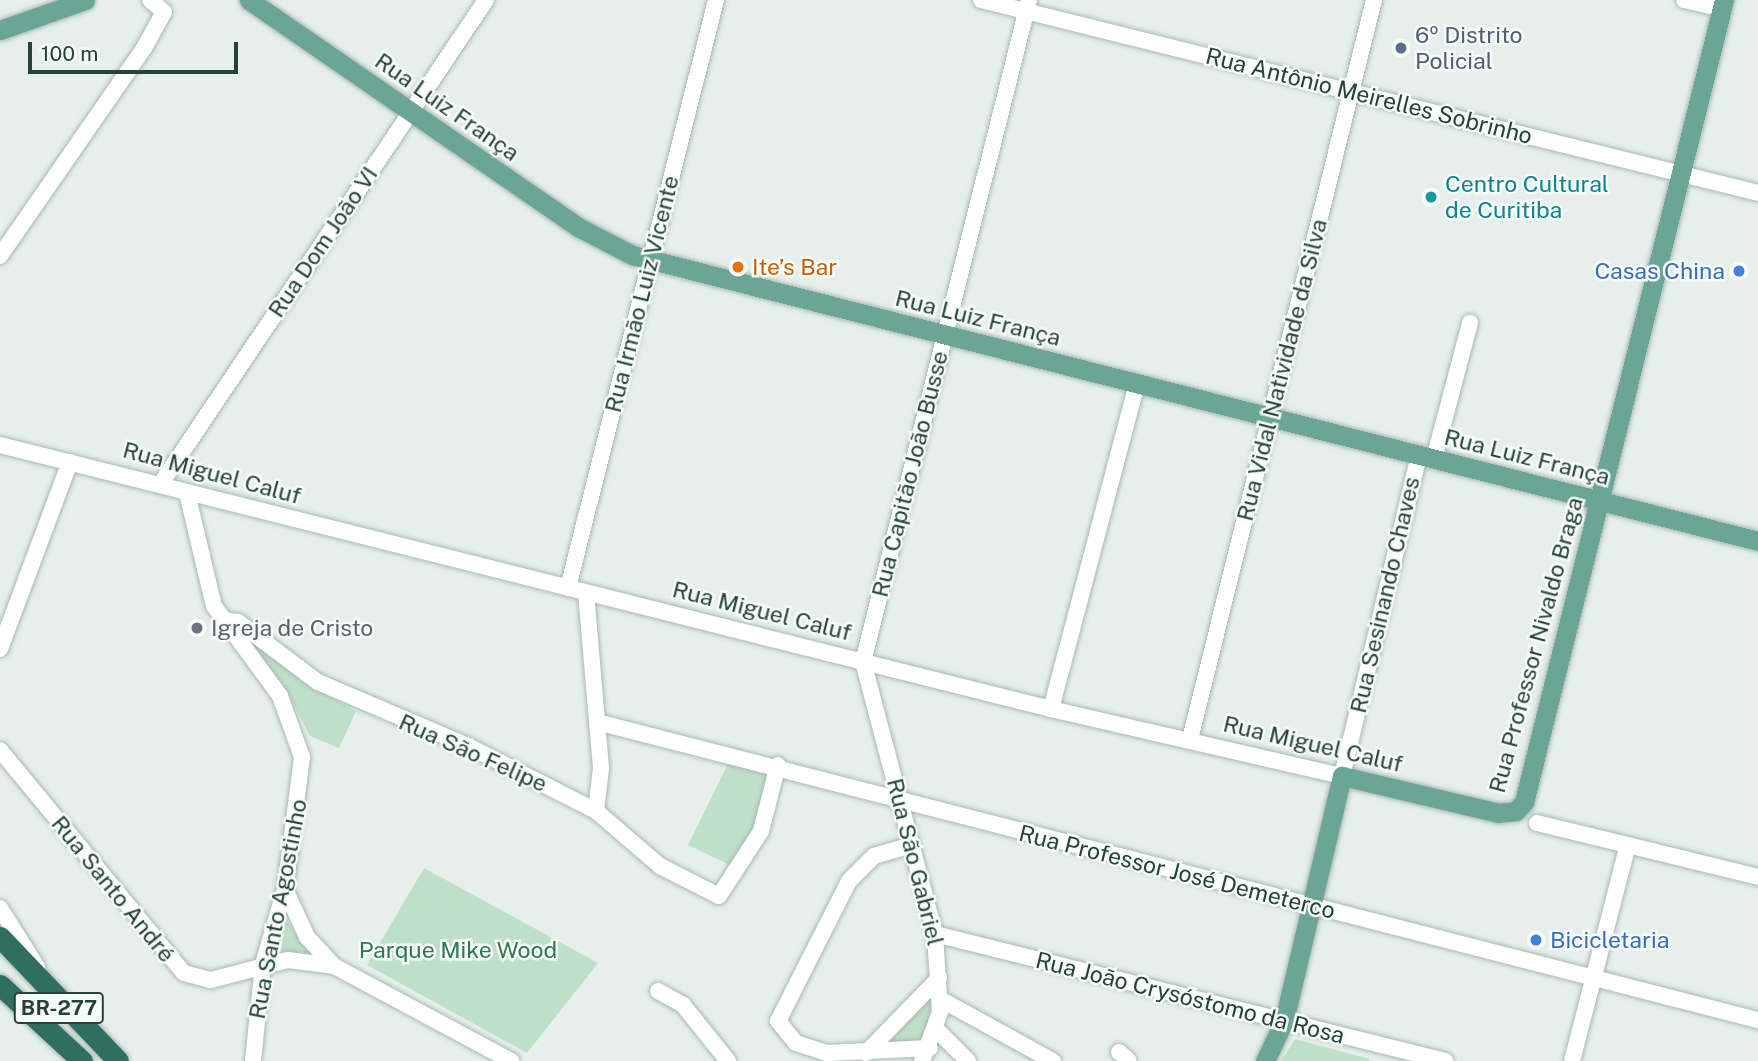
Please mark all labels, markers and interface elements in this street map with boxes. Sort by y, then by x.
place label: 6º Distrito Policial [1415,21,1523,75]
scale bar [32,28,242,72]
marker: 6º Distrito Policial [1393,40,1409,56]
text: 100 m [41,41,98,66]
street label: Rua Antônio Meirelles Sobrinho [1203,42,1535,150]
street label: Rua Luiz França [370,47,524,167]
street label: Rua Dom João VI [262,161,384,323]
place label: Centro Cultural de Curitiba [1445,170,1609,224]
street label: Rua Irmão Luiz Vicente [599,172,685,416]
marker: Centro Cultural de Curitiba [1423,189,1439,205]
street label: Rua Vidal Natividade da Silva [1231,216,1333,524]
place label: Ite’s Bar [752,253,837,281]
place label: Casas China [1594,257,1725,285]
marker: Ite’s Bar [730,259,746,275]
marker: Casas China [1731,263,1747,279]
street label: Rua Luiz França [892,284,1064,352]
street label: Rua Capitão João Busse [866,348,954,600]
street label: Rua Luiz França [1441,423,1613,491]
street label: Rua Miguel Caluf [120,436,304,510]
street label: Rua Sesinando Chaves [1344,474,1426,716]
street label: Rua Professor Nivaldo Braga [1483,494,1589,796]
street label: Rua Miguel Caluf [670,575,854,647]
place label: Igreja de Cristo [211,614,374,642]
marker: Igreja de Cristo [189,620,205,636]
street label: Rua São Felipe [395,708,551,798]
street label: Rua Miguel Caluf [1221,710,1405,778]
street label: Rua São Gabriel [881,775,949,949]
street label: Rua Santo Agostinho [243,797,313,1021]
street label: Rua Santo André [46,810,180,968]
street label: Rua Professor José Demeterco [1016,819,1338,925]
place label: Bicicletaria [1550,926,1669,954]
marker: Bicicletaria [1528,932,1544,948]
park label: Parque Mike Wood [358,936,558,964]
street label: Rua João Crysóstomo da Rosa [1032,946,1348,1050]
road number: BR-277 [14,990,104,1026]

